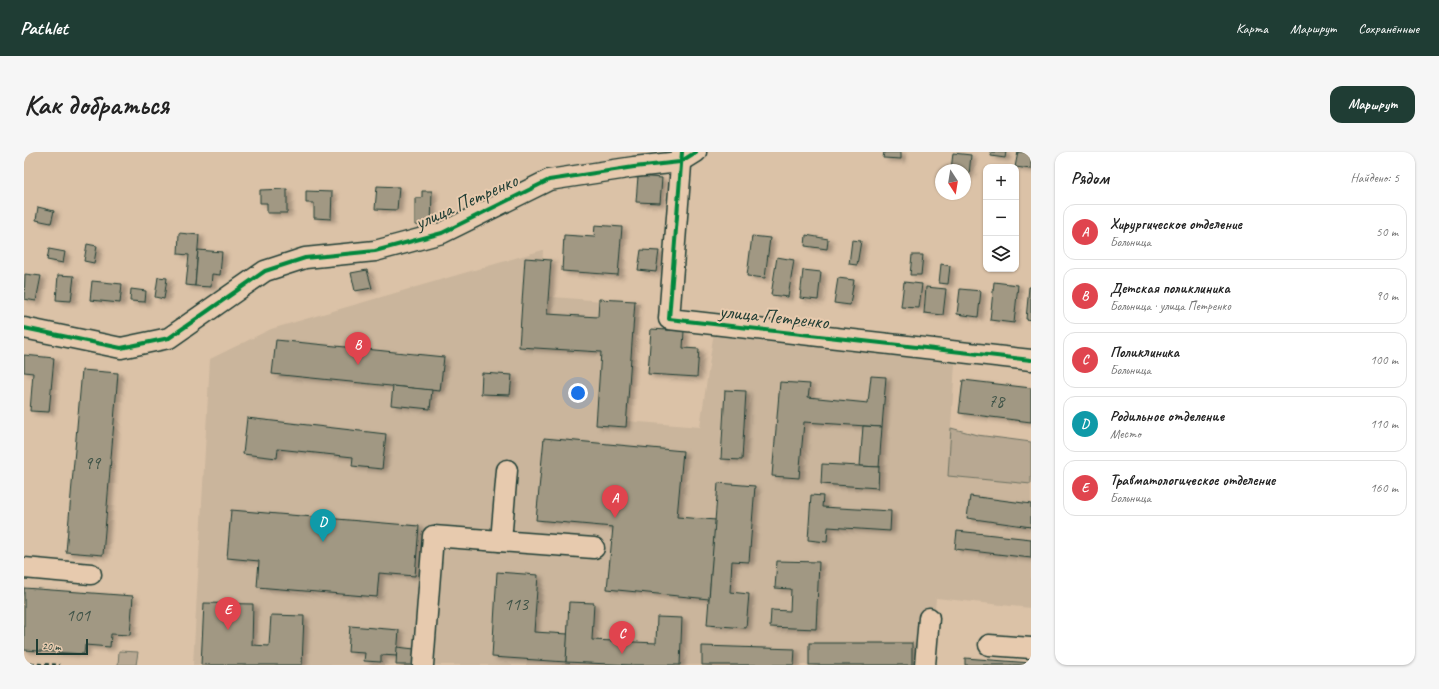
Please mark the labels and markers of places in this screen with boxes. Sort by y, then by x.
pin: B [345,332,371,365]
pin: A [602,485,628,518]
pin: D [310,509,336,542]
pin: E [215,597,241,630]
pin: C [609,621,635,654]

